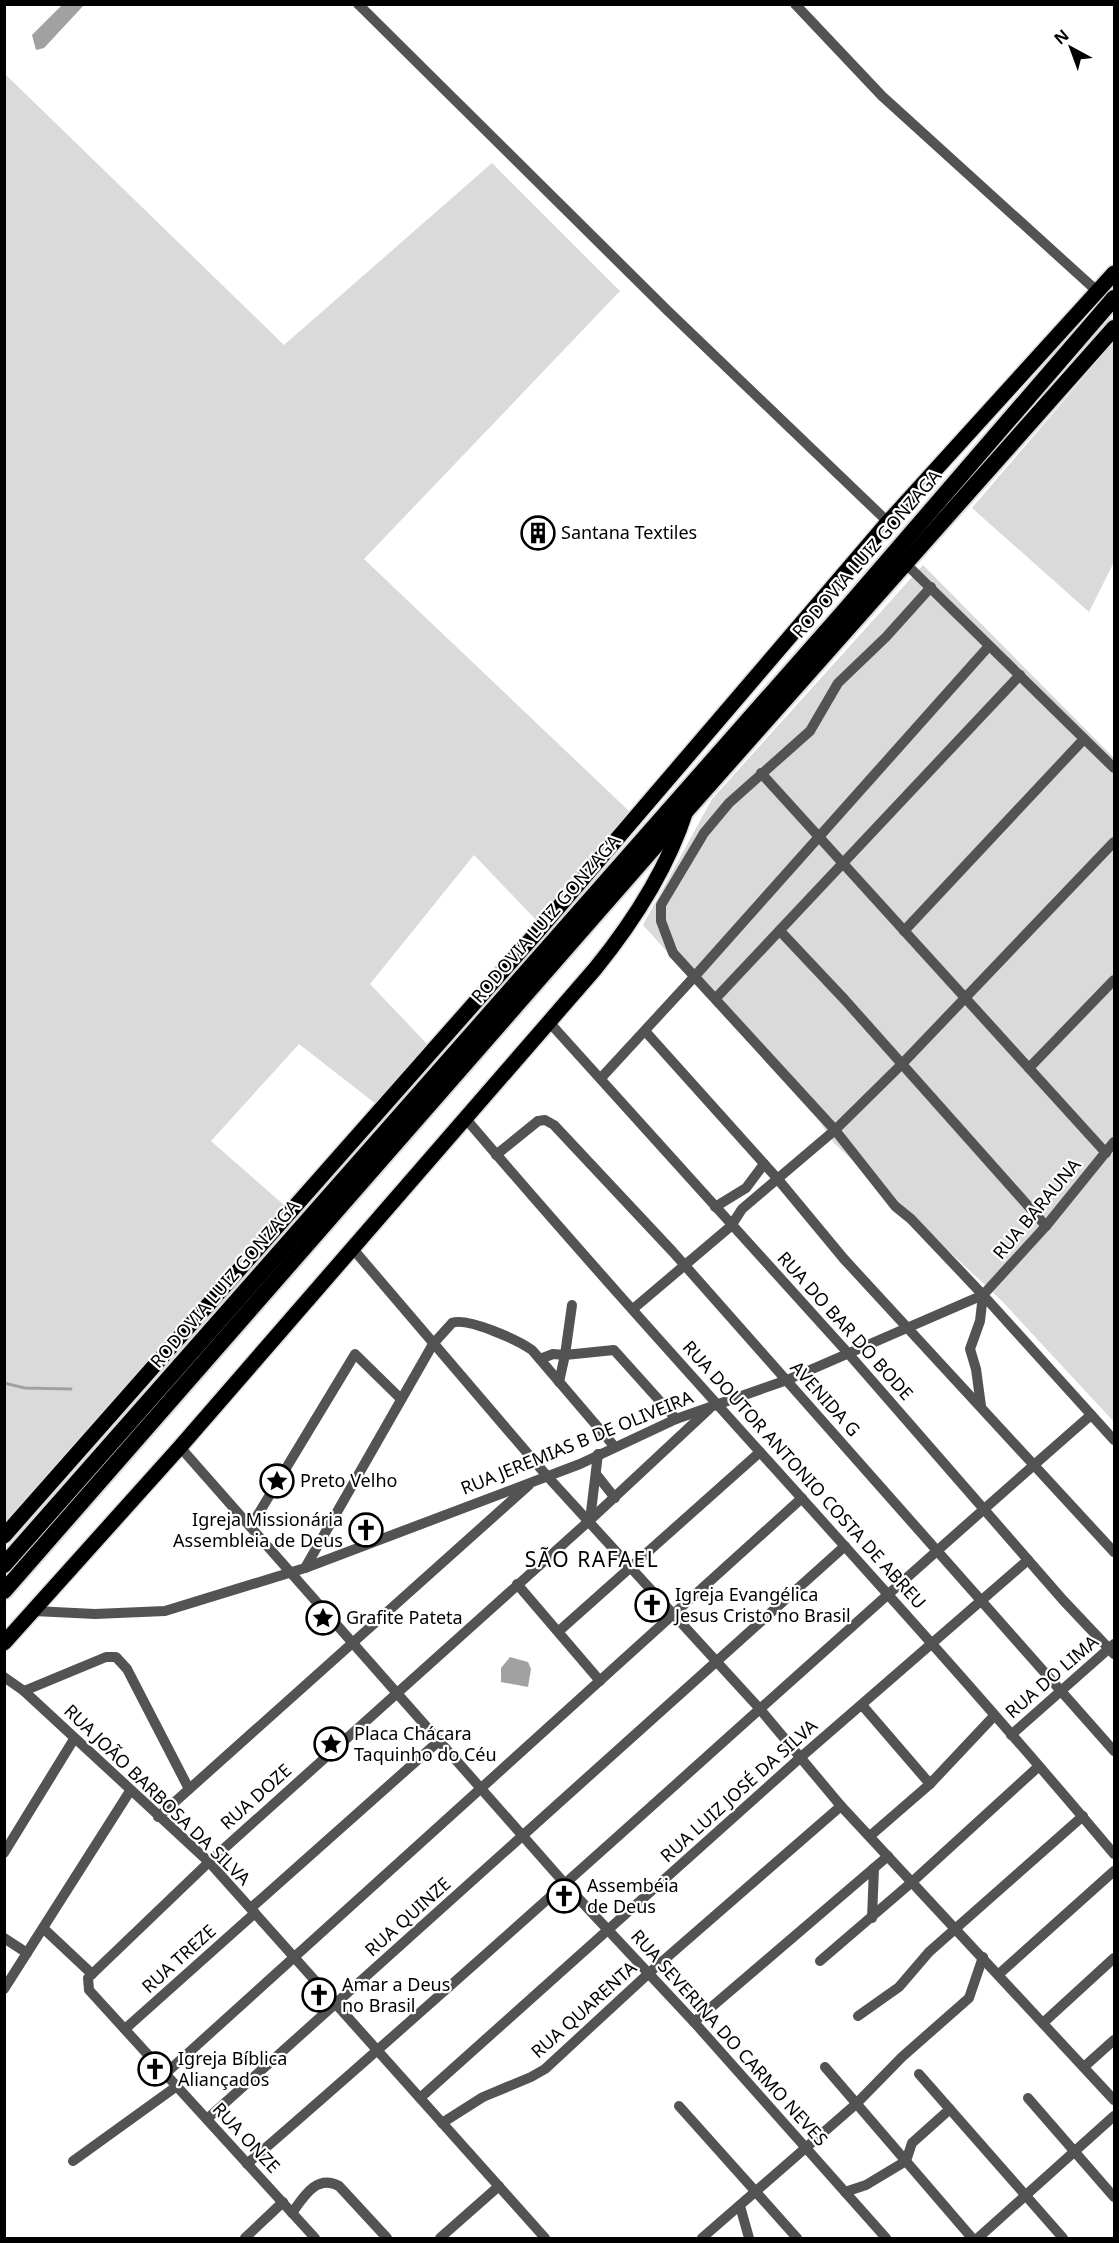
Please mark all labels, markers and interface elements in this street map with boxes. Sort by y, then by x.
north arrow [1041,18,1101,78]
text: N [1049,24,1073,49]
street label: RODOVIA LUIZ GONZAGA [786,464,946,643]
building icon: Santana Textiles [520,515,556,551]
place label: Santana Textiles [561,520,697,544]
street label: RODOVIA LUIZ GONZAGA [465,829,625,1008]
street label: RUA BARAUNA [987,1153,1086,1264]
street label: RODOVIA LUIZ GONZAGA [144,1194,304,1373]
street label: RUA DO BAR DO BODE [773,1246,919,1405]
street label: RUA DOUTOR ANTONIO COSTA DE ABREU [678,1335,932,1614]
street label: AVENIDA G [786,1356,866,1441]
street label: RUA JEREMIAS B DE OLIVEIRA [457,1384,697,1500]
place icon: Preto Velho [259,1463,295,1499]
place label: Preto Velho [300,1468,397,1492]
place label: Igreja Missionária Assembleia de Deus [173,1507,343,1552]
church icon: Igreja Missionária Assembleia de Deus [348,1512,384,1548]
district label: SÃO RAFAEL [525,1545,659,1573]
place label: Igreja Evangélica Jesus Cristo no Brasil [673,1582,851,1627]
church icon: Igreja Evangélica Jesus Cristo no Brasil [634,1587,670,1623]
place icon: Grafite Pateta [305,1600,341,1636]
place label: Grafite Pateta [346,1605,463,1629]
street label: RUA DO LIMA [1000,1629,1103,1723]
street label: RUA JOÃO BARBOSA DA SILVA [59,1699,257,1890]
street label: RUA LUIZ JOSÉ DA SILVA [655,1713,822,1867]
place label: Placa Chácara Taquinho do Céu [354,1721,497,1766]
place icon: Placa Chácara Taquinho do Céu [313,1726,349,1762]
street label: RUA DOZE [215,1758,296,1835]
street label: RUA QUINZE [359,1871,455,1961]
place label: Assembéia de Deus [587,1873,679,1918]
church icon: Assembéia de Deus [546,1878,582,1914]
street label: RUA TREZE [136,1919,220,1998]
street label: RUA SEVERINA DO CARMO NEVES [626,1924,834,2151]
street label: RUA QUARENTA [525,1955,642,2063]
place label: Amar a Deus no Brasil [342,1972,450,2017]
church icon: Amar a Deus no Brasil [301,1977,337,2013]
place label: Igreja Bíblica Aliançados [178,2046,287,2091]
church icon: Igreja Bíblica Aliançados [137,2051,173,2087]
street label: RUA ONZE [208,2097,286,2178]

